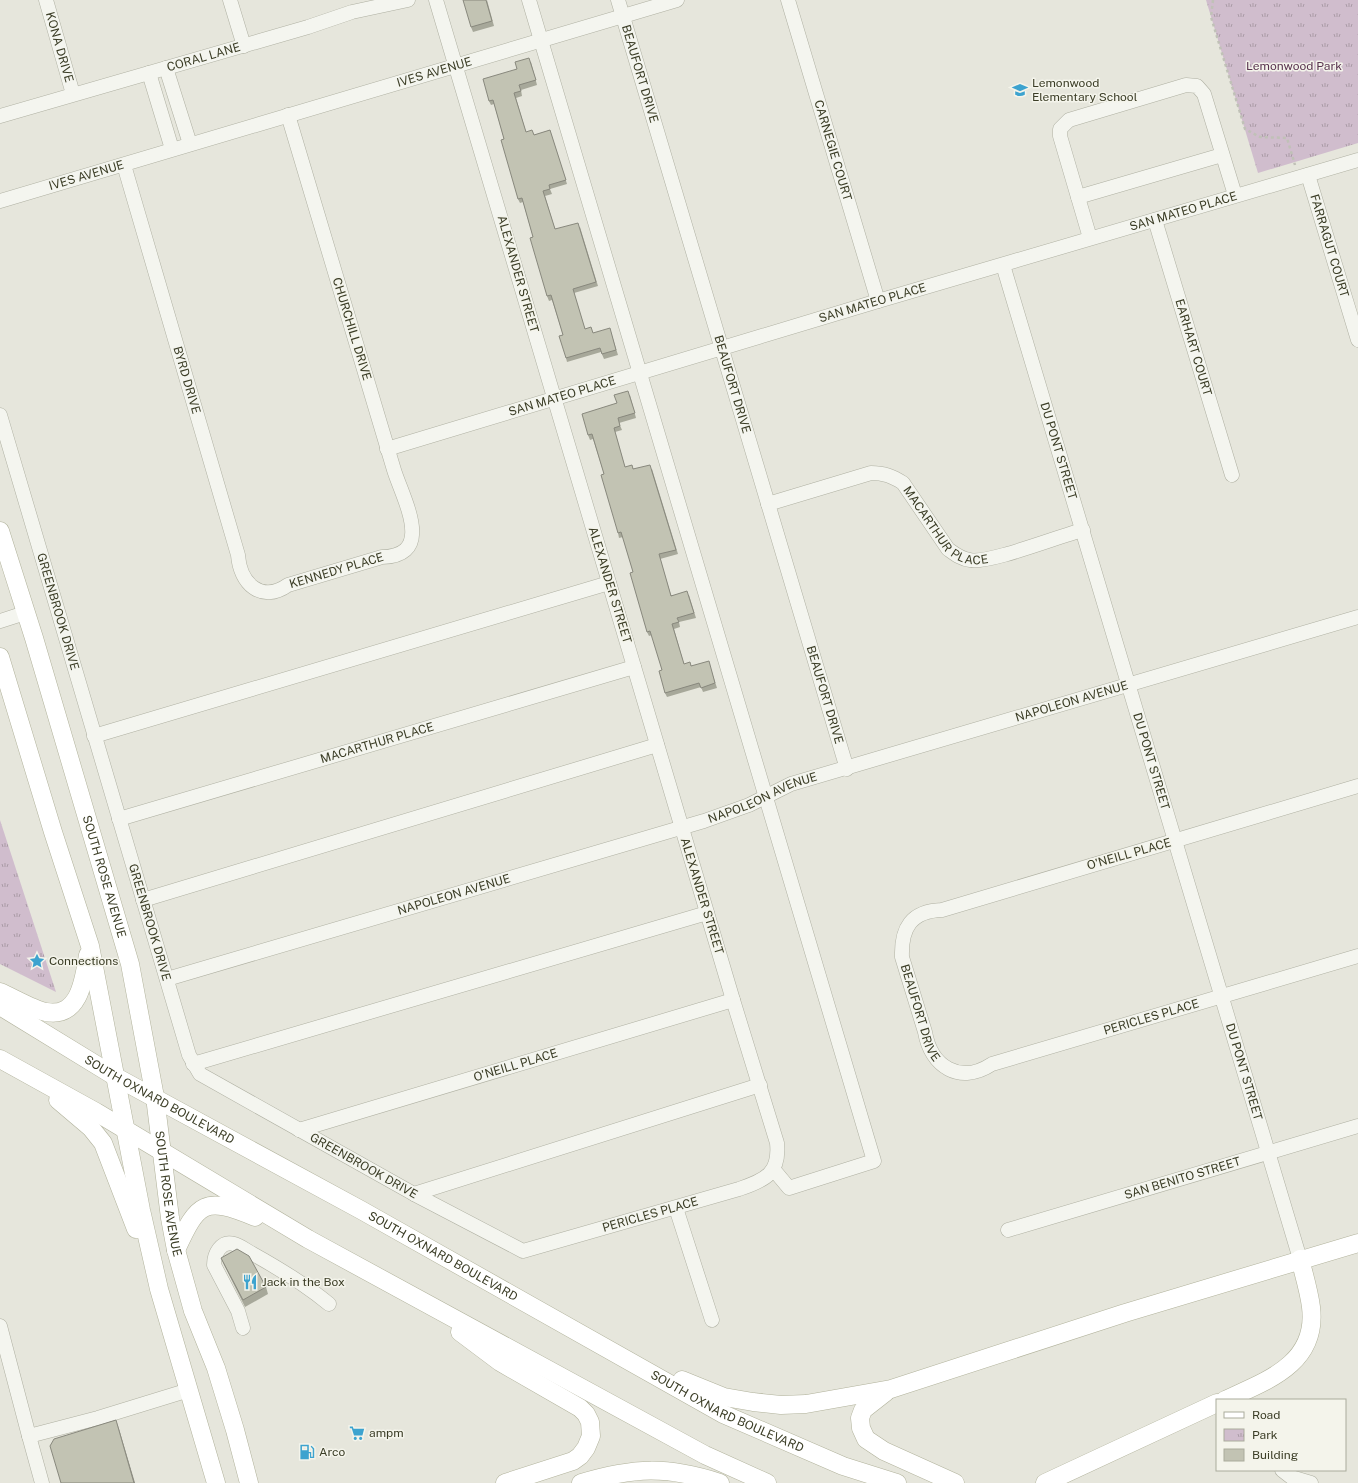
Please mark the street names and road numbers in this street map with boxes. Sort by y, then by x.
street label: KONA DRIVE [43,10,76,84]
street label: BEAUFORT DRIVE [619,23,661,124]
street label: CORAL LANE [165,40,242,74]
street label: IVES AVENUE [395,54,473,90]
street label: CARNEGIE COURT [811,98,855,202]
street label: IVES AVENUE [47,158,125,193]
street label: SAN MATEO PLACE [1128,189,1239,234]
street label: FARRAGUT COURT [1307,193,1352,299]
street label: ALEXANDER STREET [495,214,541,334]
street label: CHURCHILL DRIVE [330,276,374,382]
street label: SAN MATEO PLACE [817,280,928,325]
street label: EARHART COURT [1172,297,1215,397]
street label: BEAUFORT DRIVE [711,334,754,435]
street label: BYRD DRIVE [170,345,203,415]
street label: SAN MATEO PLACE [507,373,618,419]
street label: DU PONT STREET [1037,401,1080,501]
street label: MACARTHUR PLACE [900,484,989,568]
street label: ALEXANDER STREET [586,525,634,645]
street label: KENNEDY PLACE [288,550,385,591]
street label: GREENBROOK DRIVE [34,551,82,672]
street label: BEAUFORT DRIVE [804,644,846,745]
street label: NAPOLEON AVENUE [1014,678,1130,725]
street label: DU PONT STREET [1130,711,1172,812]
street label: MACARTHUR PLACE [319,719,435,766]
street label: NAPOLEON AVENUE [706,770,819,826]
street label: SOUTH ROSE AVENUE [80,814,129,939]
street label: O'NEILL PLACE [1085,835,1173,873]
street label: ALEXANDER STREET [678,836,726,956]
street label: GREENBROOK DRIVE [126,862,174,982]
street label: NAPOLEON AVENUE [396,871,512,918]
street label: BEAUFORT DRIVE [898,963,943,1064]
street label: PERICLES PLACE [1102,996,1201,1038]
street label: DU PONT STREET [1223,1022,1265,1122]
street label: O'NEILL PLACE [472,1046,559,1084]
street label: SOUTH OXNARD BOULEVARD [82,1052,237,1147]
street label: SOUTH ROSE AVENUE [152,1130,185,1258]
street label: GREENBROOK DRIVE [307,1130,420,1202]
street label: SAN BENITO STREET [1123,1154,1242,1202]
street label: PERICLES PLACE [601,1194,700,1235]
street label: SOUTH OXNARD BOULEVARD [366,1209,520,1304]
street label: SOUTH OXNARD BOULEVARD [648,1368,806,1455]

